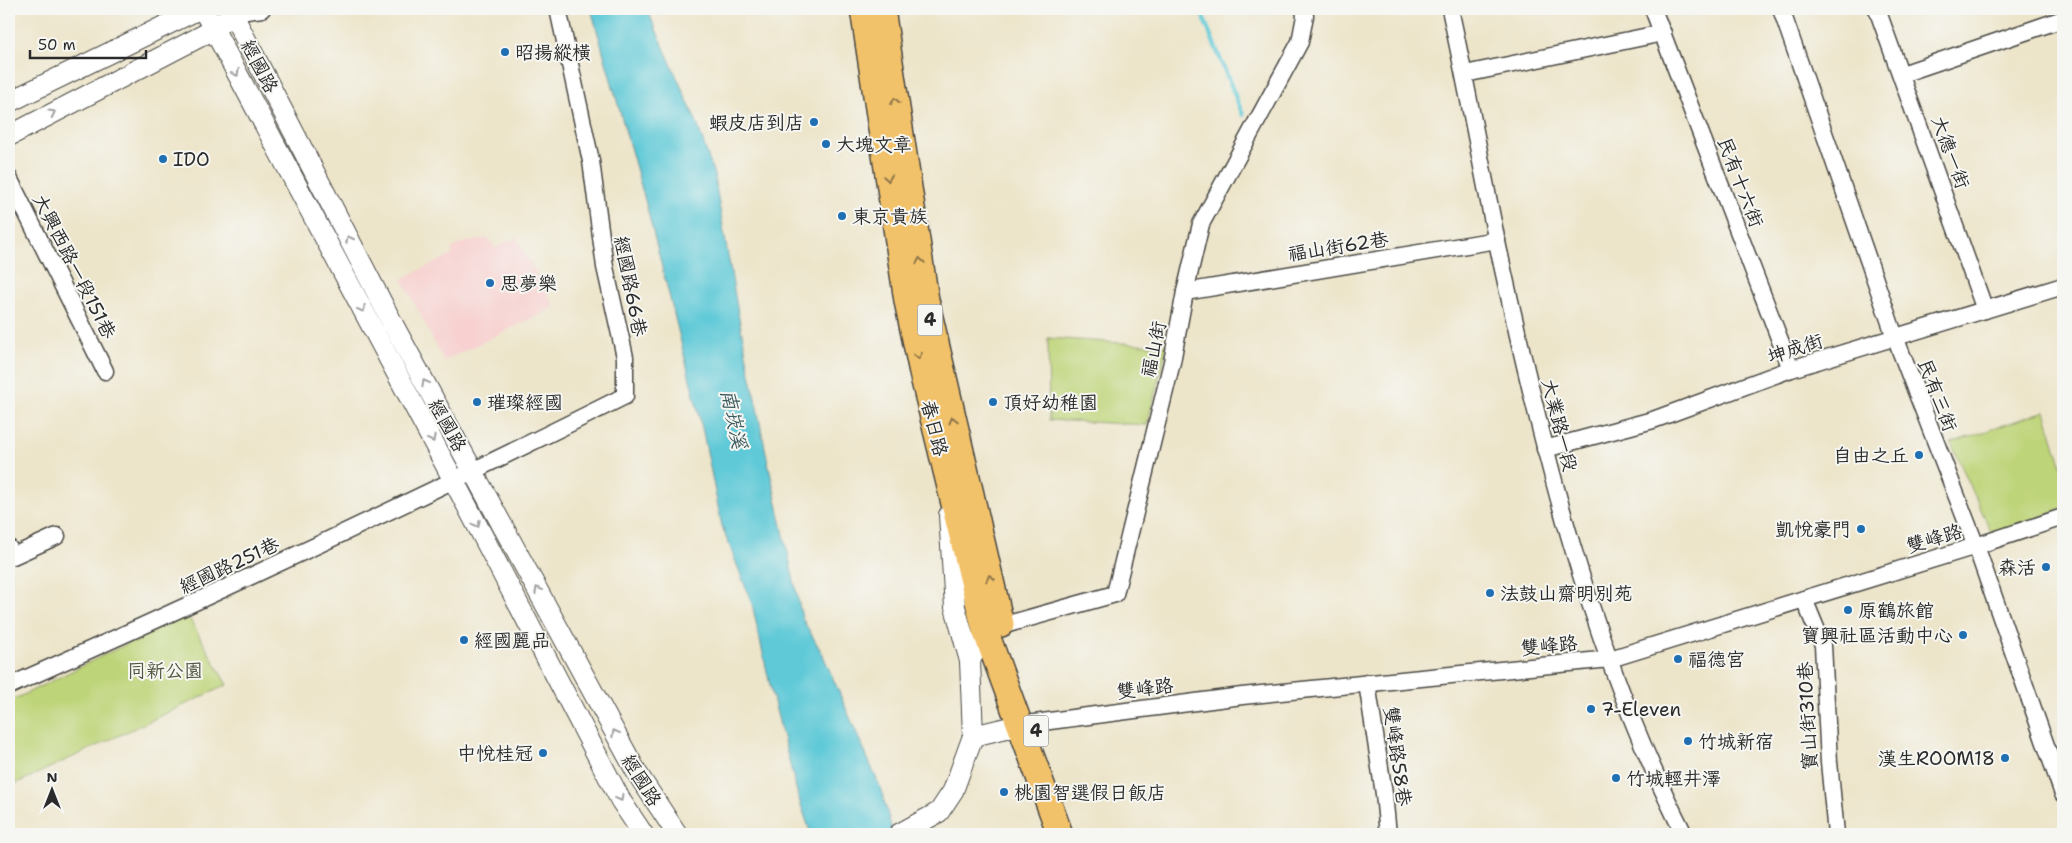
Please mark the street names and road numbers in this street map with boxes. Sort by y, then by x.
street label: 經國路 [235,35,284,97]
street label: 大德一街 [1926,112,1975,192]
street label: 民有十六街 [1712,133,1769,231]
street label: 大興西路一段151巷 [27,190,122,343]
street label: 福山街62巷 [1286,226,1390,267]
street label: 經國路66巷 [608,234,653,339]
road number: 4 [918,304,942,336]
street label: 福山街 [1135,319,1172,380]
street label: 坤成街 [1764,328,1826,369]
street label: 民有三街 [1912,355,1963,435]
street label: 大業路一段 [1536,376,1583,474]
street label: 經國路 [423,394,472,456]
street label: 春日路 [915,397,954,459]
street label: 雙峰路 [1903,518,1965,559]
street label: 經國路251巷 [175,531,283,600]
street label: 雙峰路 [1519,630,1579,661]
street label: 寶山街310巷 [1792,661,1823,771]
street label: 雙峰路 [1115,673,1175,704]
street label: 雙峰路58巷 [1378,705,1417,808]
road number: 4 [1024,716,1048,746]
street label: 經國路 [616,749,667,811]

